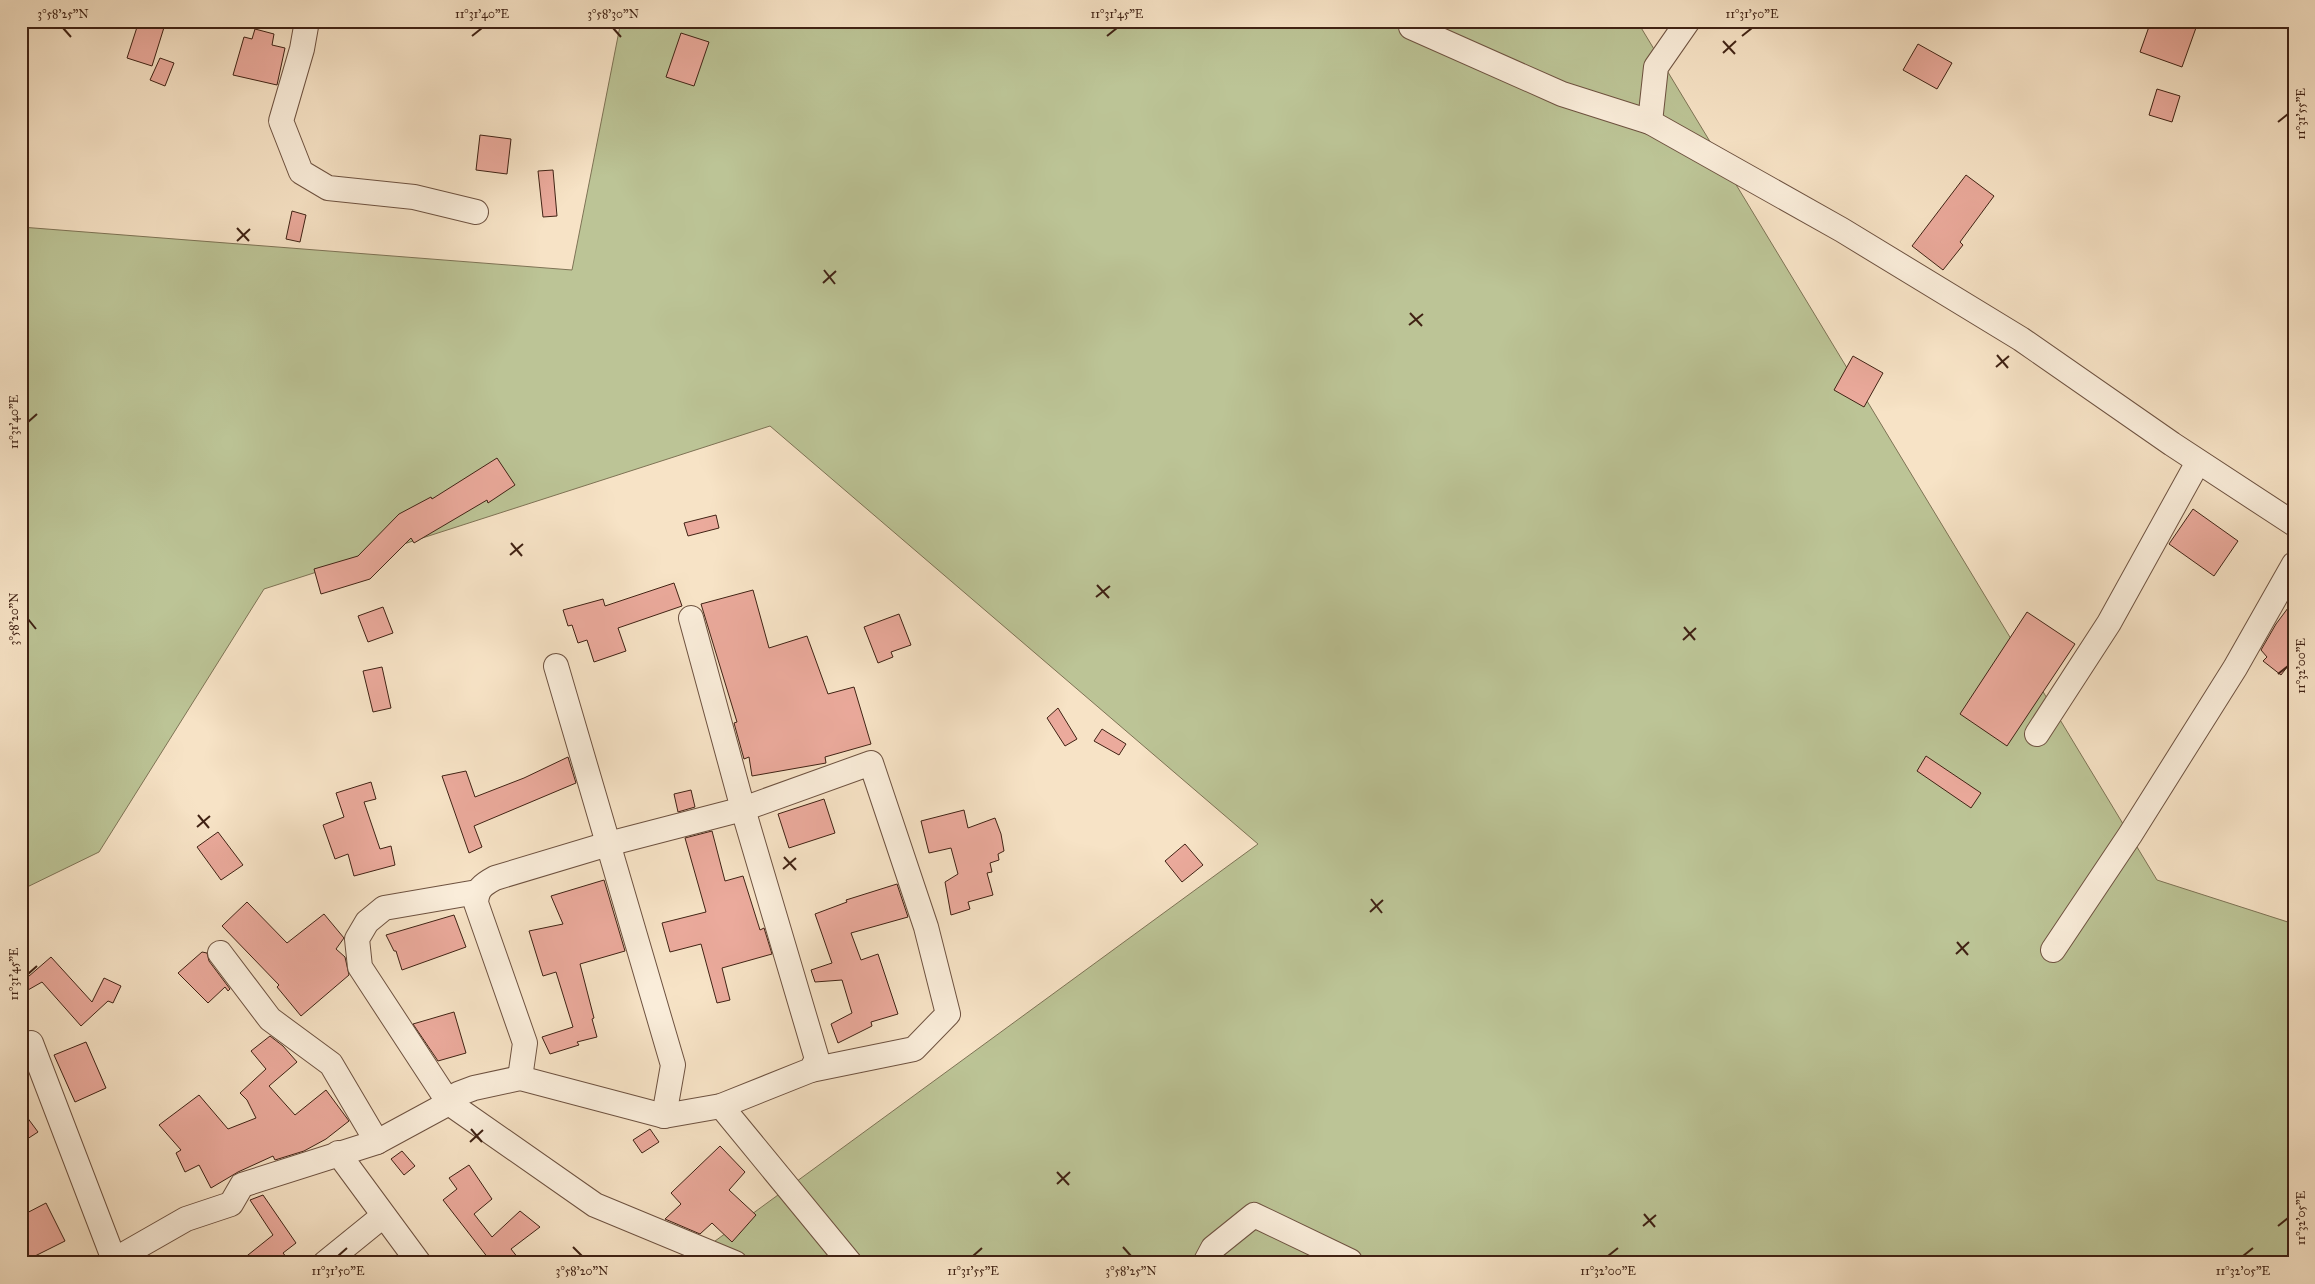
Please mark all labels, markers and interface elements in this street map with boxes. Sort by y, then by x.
text: 3°58'25"N [37,7,89,21]
text: 11°31'40"E [455,7,510,21]
text: 3°58'30"N [587,7,639,21]
text: 11°31'45"E [1091,7,1144,21]
text: 11°31'50"E [1725,7,1779,21]
text: 11°31'55"E [2294,88,2308,140]
text: 11°31'40"E [7,395,21,449]
text: 3°58'20"N [7,593,21,645]
text: 11°32'00"E [2294,638,2308,694]
text: 11°31'45"E [7,947,21,1000]
text: 11°32'05"E [2294,1190,2308,1245]
text: 11°31'50"E [311,1264,365,1278]
text: 3°58'20"N [556,1264,608,1278]
text: 11°31'55"E [947,1264,999,1278]
text: 3°58'25"N [1105,1264,1157,1278]
text: 11°32'00"E [1580,1264,1636,1278]
text: 11°32'05"E [2216,1264,2271,1278]

